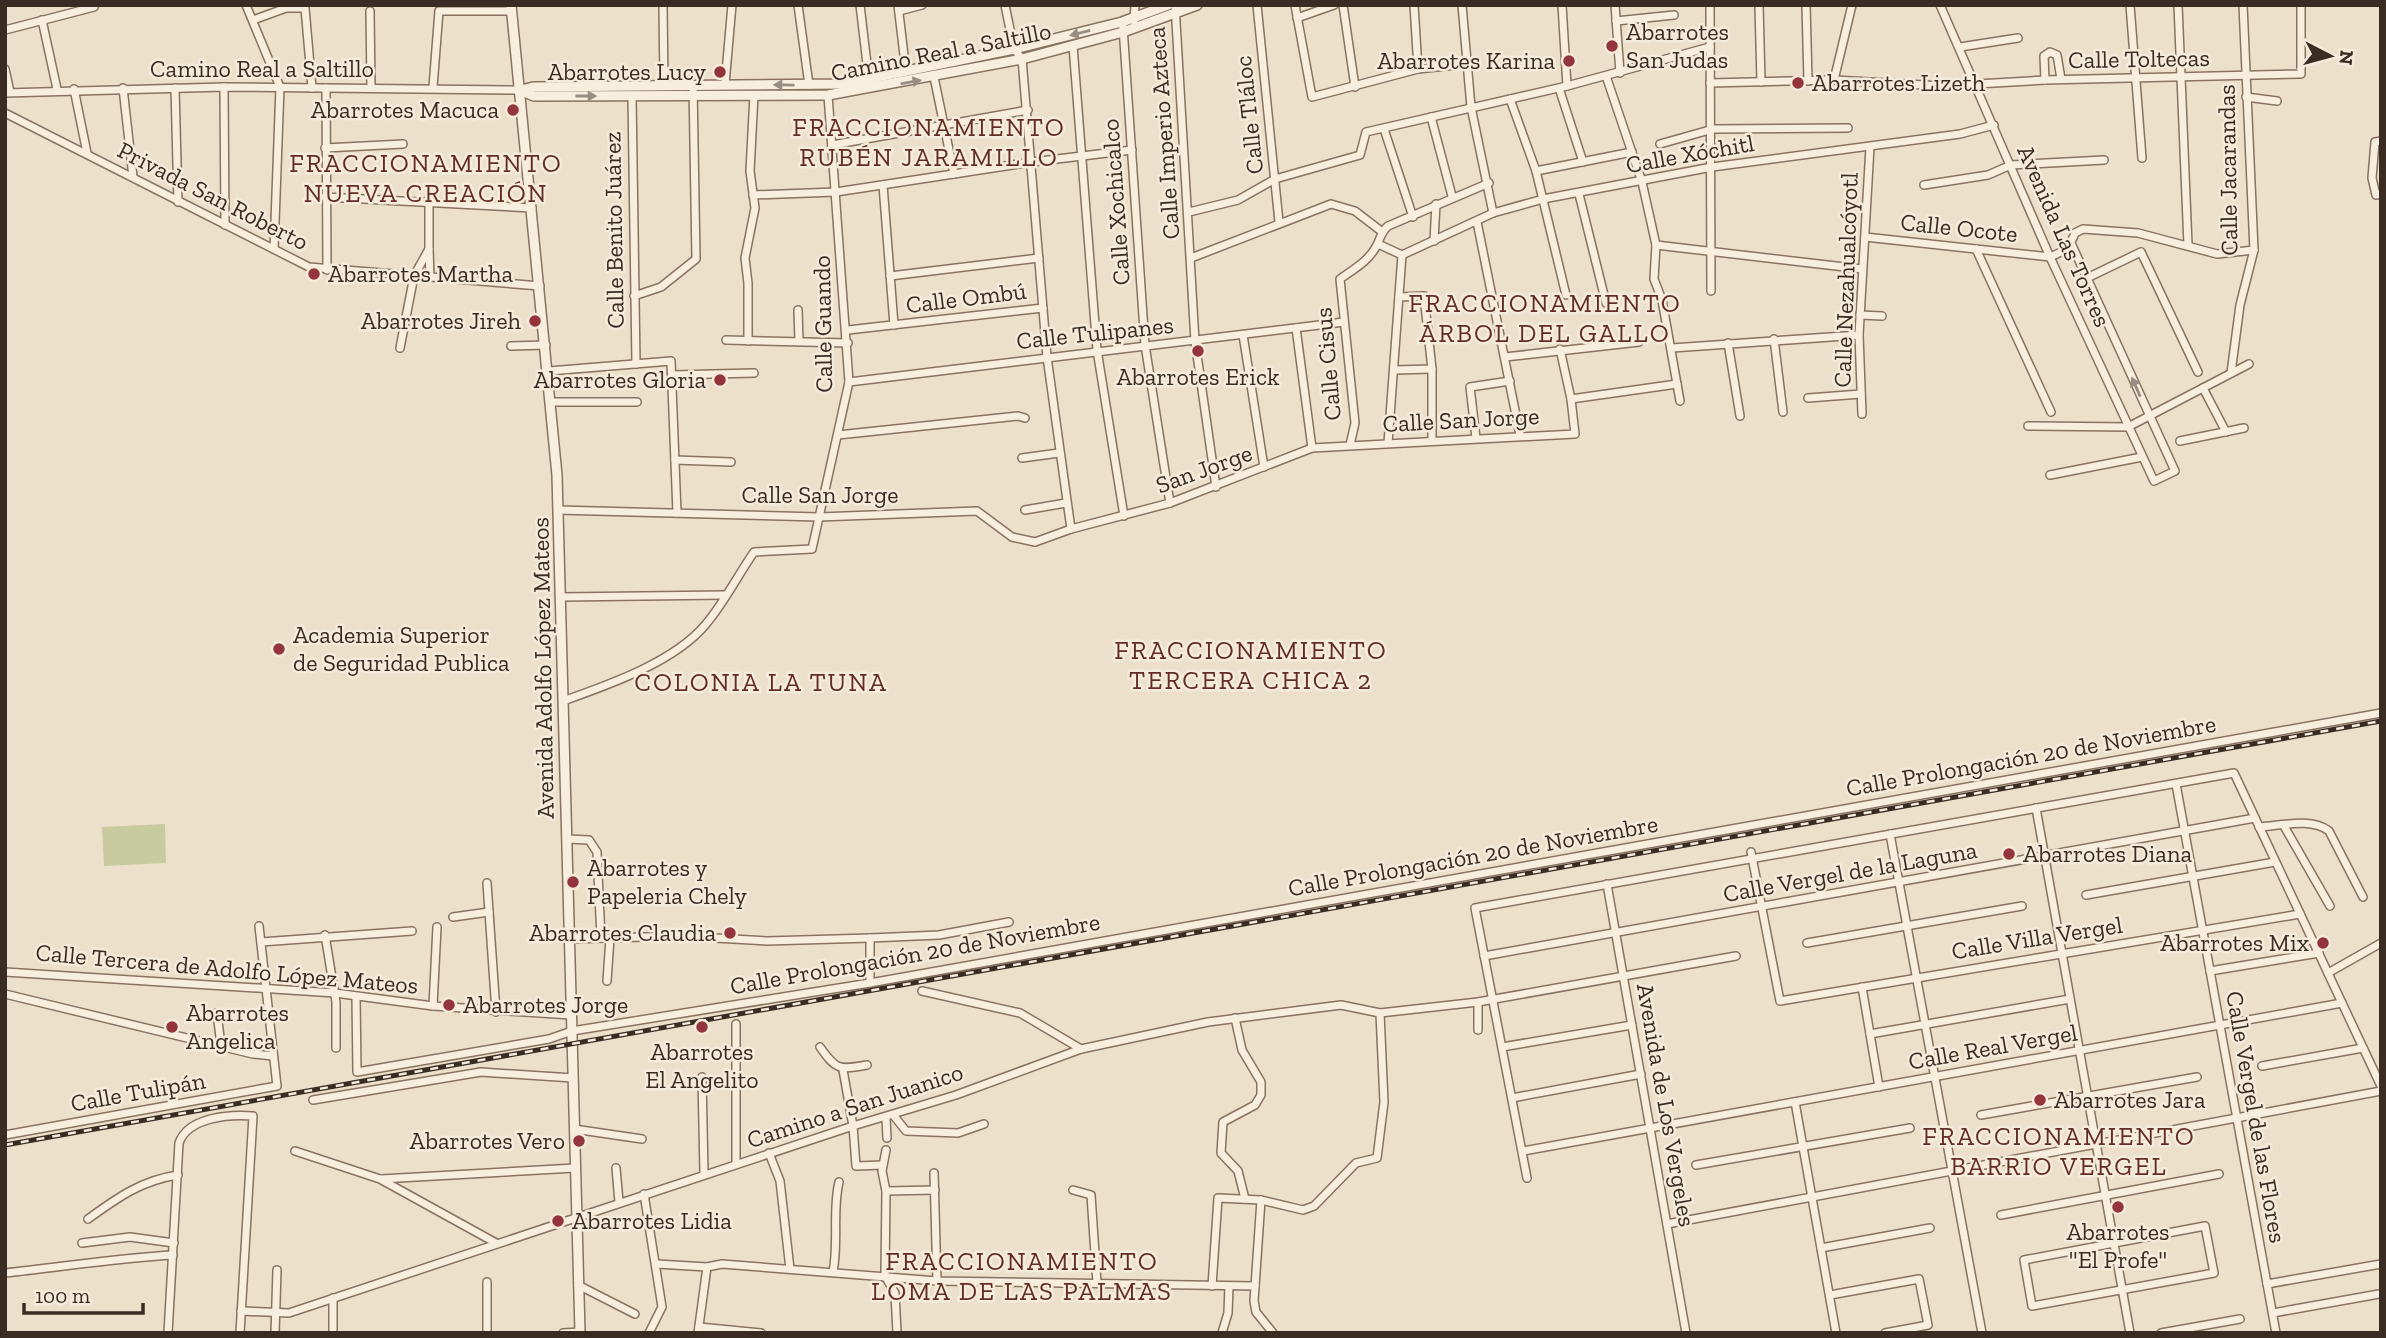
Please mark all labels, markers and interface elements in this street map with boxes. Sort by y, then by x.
street label: Camino Real a Saltillo [828,16,1054,87]
place label: Abarrotes San Judas [1626,17,1729,74]
north arrow [2295,21,2365,91]
street label: Calle Imperio Azteca [1142,25,1185,240]
one-way arrow [1069,28,1091,39]
marker: Abarrotes San Judas [1604,38,1620,54]
street label: Calle Toltecas [2068,43,2210,74]
place label: Abarrotes Karina [1377,46,1555,75]
text: N [2334,49,2359,66]
marker: Abarrotes Karina [1561,53,1577,69]
street label: Camino Real a Saltillo [150,54,374,83]
street label: Calle Tláloc [1228,54,1269,176]
place label: Abarrotes Lucy [548,57,707,86]
marker: Abarrotes Lucy [712,64,728,80]
place label: Abarrotes Lizeth [1812,68,1986,97]
marker: Abarrotes Lizeth [1790,75,1806,91]
one-way arrow [900,76,922,87]
one-way arrow [773,79,795,91]
street label: Calle Jacarandas [2212,84,2243,256]
one-way arrow [575,90,597,102]
place label: Abarrotes Macuca [311,95,499,124]
marker: Abarrotes Macuca [505,102,521,118]
district label: FRACCIONAMIENTO RUBÉN JARAMILLO [792,111,1066,173]
street label: Calle Xochicalco [1095,118,1136,286]
street label: Calle Xóchitl [1623,128,1756,179]
street label: Calle Benito Juárez [597,131,630,329]
street label: Privada San Roberto [113,135,313,256]
street label: Avenida Las Torres [2011,140,2118,331]
district label: FRACCIONAMIENTO NUEVA CREACIÓN [289,147,563,209]
street label: Calle Nezahualcóyotl [1827,172,1864,388]
street label: Calle Ocote [1899,207,2019,248]
street label: Calle Guando [807,255,838,393]
place label: Abarrotes Martha [328,259,514,288]
marker: Abarrotes Martha [306,266,322,282]
street label: Calle Ombú [904,276,1028,319]
district label: FRACCIONAMIENTO ÁRBOL DEL GALLO [1408,287,1682,349]
place label: Abarrotes Jireh [361,306,522,335]
street label: Calle Cisus [1308,306,1347,422]
street label: Calle Tulipanes [1015,310,1175,355]
marker: Abarrotes Jireh [527,313,543,329]
marker: Abarrotes Erick [1190,343,1206,359]
place label: Abarrotes Erick [1116,362,1280,391]
place label: Abarrotes Gloria [534,365,706,394]
marker: Abarrotes Gloria [712,372,728,388]
one-way arrow [2130,377,2142,397]
street label: Calle San Jorge [1382,401,1540,438]
street label: San Jorge [1152,438,1256,499]
street label: Calle San Jorge [742,480,898,509]
street label: Avenida Adolfo López Mateos [525,517,560,819]
place label: Academia Superior de Seguridad Publica [293,620,510,677]
district label: FRACCIONAMIENTO TERCERA CHICA 2 [1114,634,1388,696]
marker: Academia Superior de Seguridad Publica [271,641,287,657]
district label: COLONIA LA TUNA [634,666,888,698]
street label: Calle Prolongación 20 de Noviembre [1844,709,2218,802]
street label: Calle Prolongación 20 de Noviembre [1286,809,1660,902]
street label: Calle Vergel de la Laguna [1721,835,1980,908]
place label: Abarrotes Diana [2023,839,2193,868]
marker: Abarrotes Diana [2001,846,2017,862]
place label: Abarrotes y Papeleria Chely [587,853,748,910]
marker: Abarrotes y Papeleria Chely [565,874,581,890]
street label: Calle Prolongación 20 de Noviembre [728,907,1102,1000]
street label: Calle Villa Vergel [1949,910,2124,965]
place label: Abarrotes Claudia [529,918,716,947]
marker: Abarrotes Claudia [722,925,738,941]
place label: Abarrotes Mix [2160,928,2309,957]
marker: Abarrotes Mix [2315,935,2331,951]
street label: Calle Tercera de Adolfo López Mateos [35,937,420,1000]
street label: Avenida de Los Vergeles [1631,981,1702,1229]
street label: Calle Vergel de las Flores [2220,989,2293,1245]
place label: Abarrotes Jorge [463,990,628,1019]
marker: Abarrotes Jorge [441,997,457,1013]
place label: Abarrotes Angelica [186,998,289,1055]
street label: Calle Real Vergel [1906,1017,2080,1076]
marker: Abarrotes Angelica [164,1019,180,1035]
marker: Abarrotes El Angelito [694,1019,710,1035]
place label: Abarrotes El Angelito [645,1037,759,1094]
street label: Camino a San Juanico [743,1057,967,1154]
street label: Calle Tulipán [68,1065,208,1118]
place label: Abarrotes Jara [2054,1085,2206,1114]
marker: Abarrotes Jara [2032,1092,2048,1108]
district label: FRACCIONAMIENTO BARRIO VERGEL [1922,1120,2196,1182]
place label: Abarrotes Vero [410,1126,565,1155]
marker: Abarrotes Vero [571,1133,587,1149]
marker: Abarrotes "El Profe" [2110,1199,2126,1215]
place label: Abarrotes Lidia [572,1206,732,1235]
marker: Abarrotes Lidia [550,1213,566,1229]
place label: Abarrotes "El Profe" [2066,1217,2170,1274]
district label: FRACCIONAMIENTO LOMA DE LAS PALMAS [871,1245,1173,1307]
scale bar [24,1272,144,1316]
text: 100 m [35,1283,90,1308]

